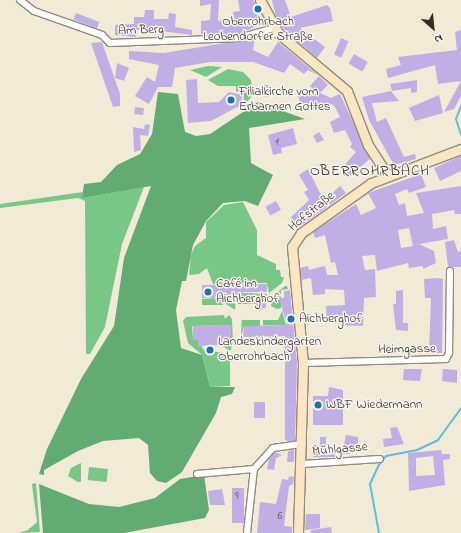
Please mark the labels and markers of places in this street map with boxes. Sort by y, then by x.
marker: Oberrohrbach Leobendorfer Straße [253,4,263,14]
place label: Oberrohrbach Leobendorfer Straße [203,15,313,46]
place label: Filialkirche vom Erbarmen Gottes [239,85,330,116]
marker: Filialkirche vom Erbarmen Gottes [226,95,236,105]
place label: Café im Aichberghof [216,277,279,308]
marker: Café im Aichberghof [203,287,213,297]
place label: Aichberghof [299,311,362,327]
marker: Aichberghof [286,314,296,324]
place label: Landeskindergarten Oberrohrbach [218,335,321,366]
marker: Landeskindergarten Oberrohrbach [205,345,215,355]
place label: WBF Wiedermann [326,397,422,413]
marker: WBF Wiedermann [313,400,323,410]

